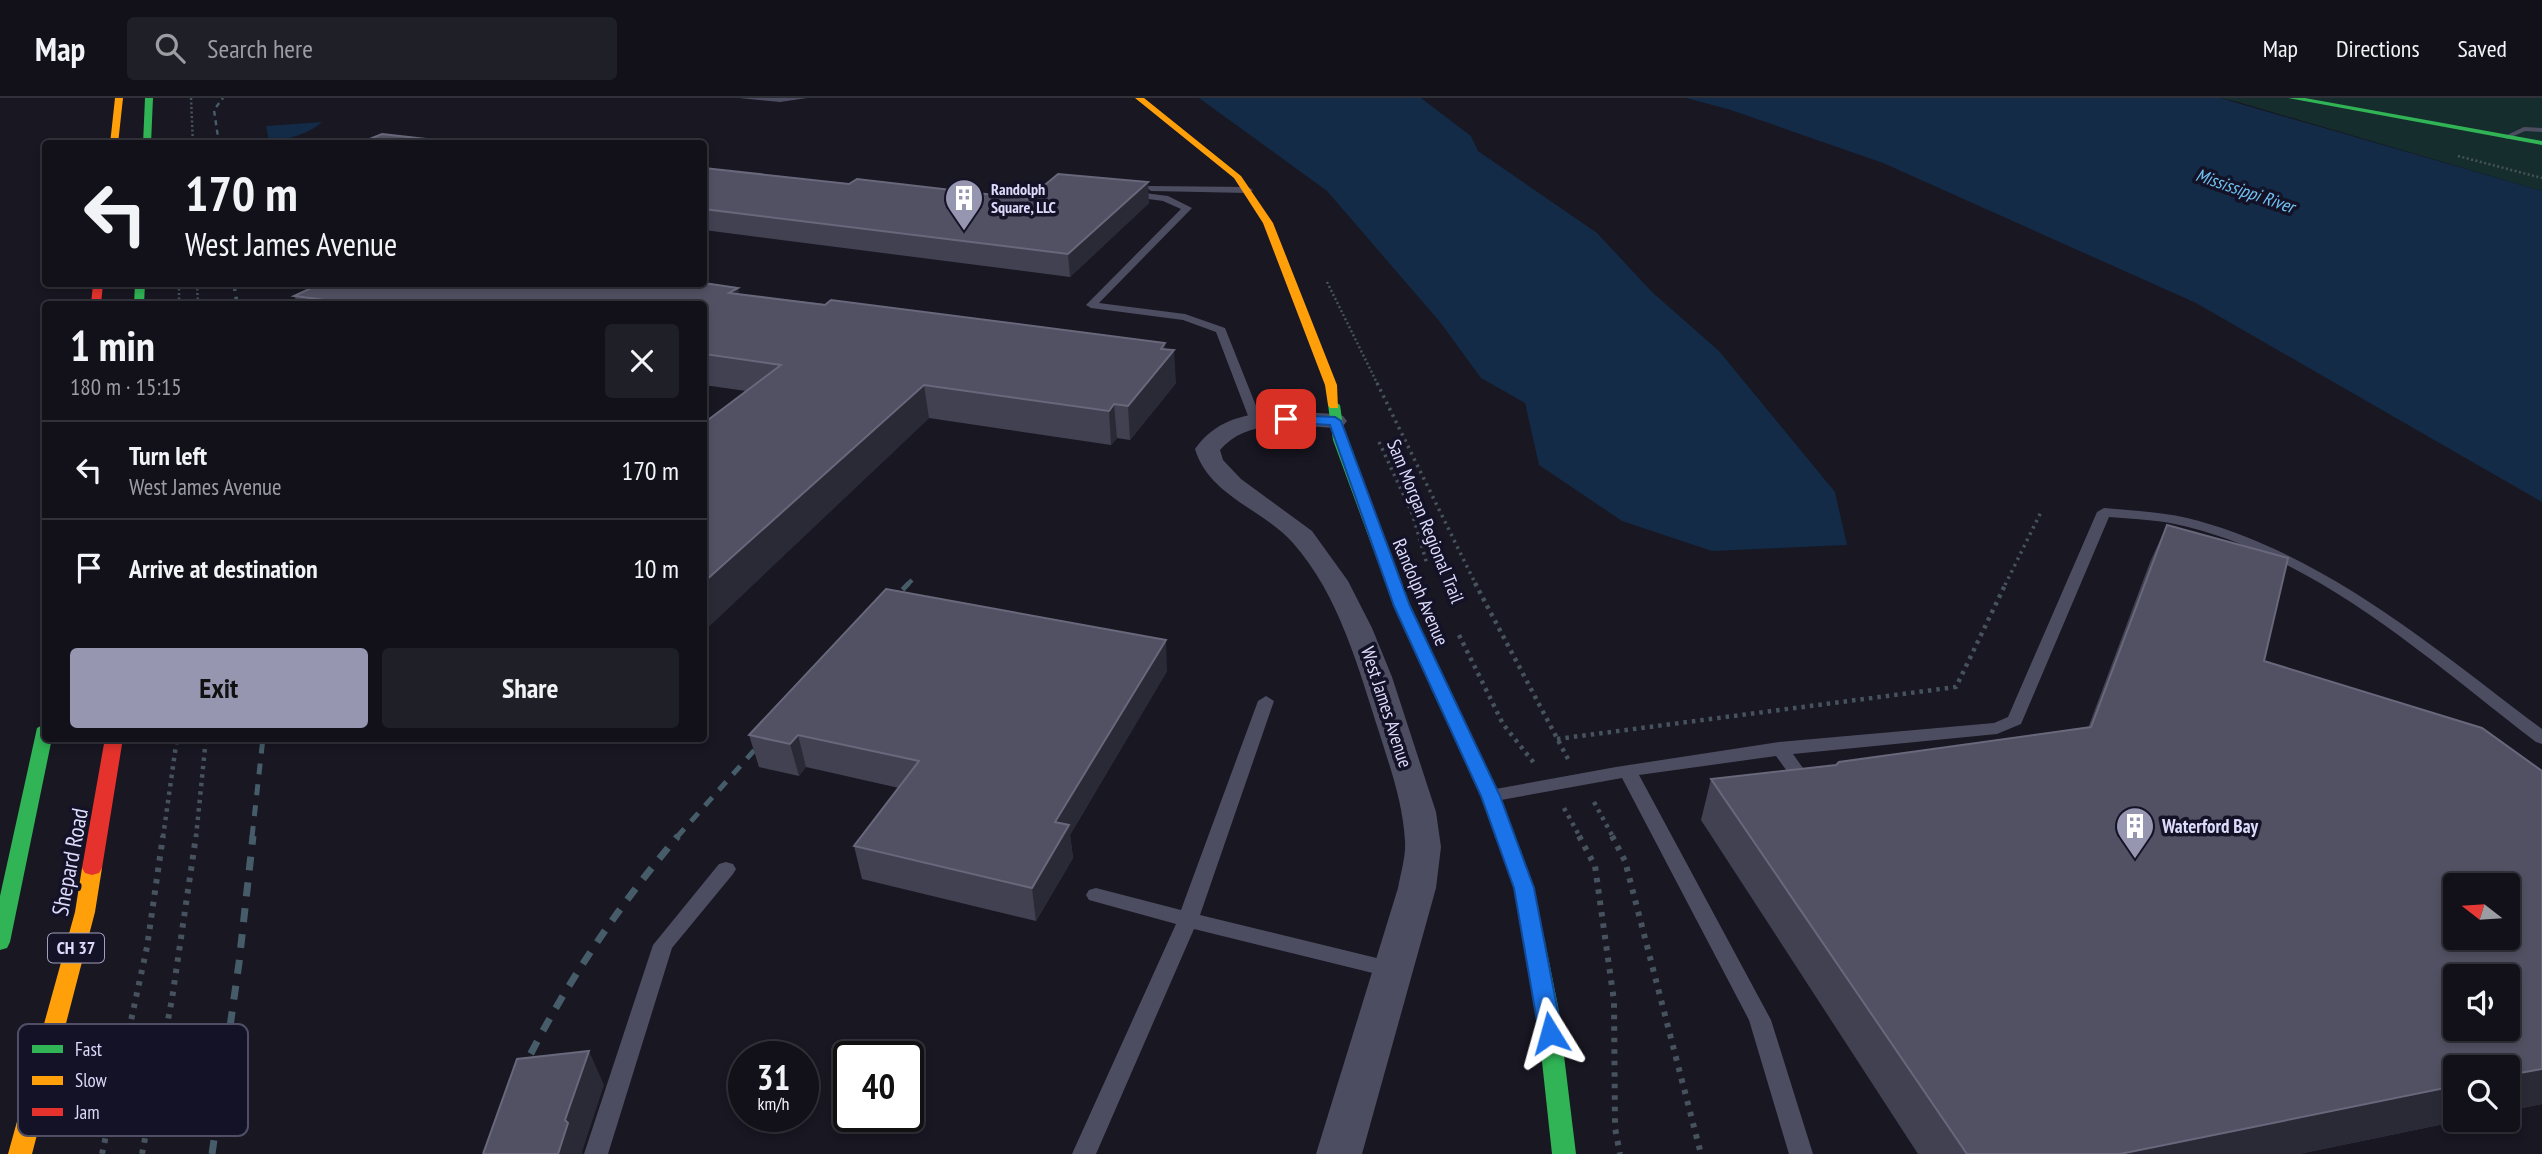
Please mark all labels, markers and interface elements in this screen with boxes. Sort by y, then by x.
search box [127,17,617,80]
text: Map [35,27,85,70]
icon: search [151,29,189,67]
text: Search here [207,32,313,65]
text: Map [2263,33,2298,64]
text: Directions [2336,33,2420,64]
text: Saved [2458,33,2507,64]
text: 170 m [185,161,298,225]
water label: Mississippi River [2193,163,2300,219]
icon: left [70,168,161,259]
building icon: Randolph Square, LLC [943,177,985,232]
place label: Randolph Square, LLC [991,179,1056,217]
text: West James Avenue [185,223,397,265]
text: 1 min [70,318,155,373]
button: close [605,324,679,398]
text: 180 m · 15:15 [70,372,182,401]
pin [1256,389,1316,449]
icon: arrive [1267,400,1305,438]
street label: Sam Morgan Regional Trail [1382,436,1470,607]
text: Turn left [129,439,207,472]
icon: left [70,451,108,489]
text: 170 m [621,454,679,487]
text: West James Avenue [129,472,282,501]
street label: Randolph Avenue [1388,535,1454,649]
icon: arrive [70,549,108,587]
text: Arrive at destination [129,552,318,585]
text: 10 m [633,552,679,585]
street label: West James Avenue [1356,643,1418,771]
button: Exit [70,648,368,728]
button: Share [382,648,679,728]
building icon: Waterford Bay [2114,805,2156,860]
street label: Shepard Road [45,806,94,918]
place label: Waterford Bay [2161,814,2259,838]
north arrow [2443,873,2520,950]
map controls [2443,873,2520,1132]
road number: CH 37 [48,934,104,962]
button: sound [2443,964,2520,1041]
position arrow [1513,996,1587,1070]
legend [18,1024,248,1136]
text: Fast [75,1037,103,1061]
speed limit sign: 40 [833,1041,924,1132]
text: 31 [757,1054,790,1100]
button: search [2443,1055,2520,1132]
text: Slow [75,1068,108,1092]
text: km/h [758,1092,789,1115]
text: Jam [74,1100,100,1124]

